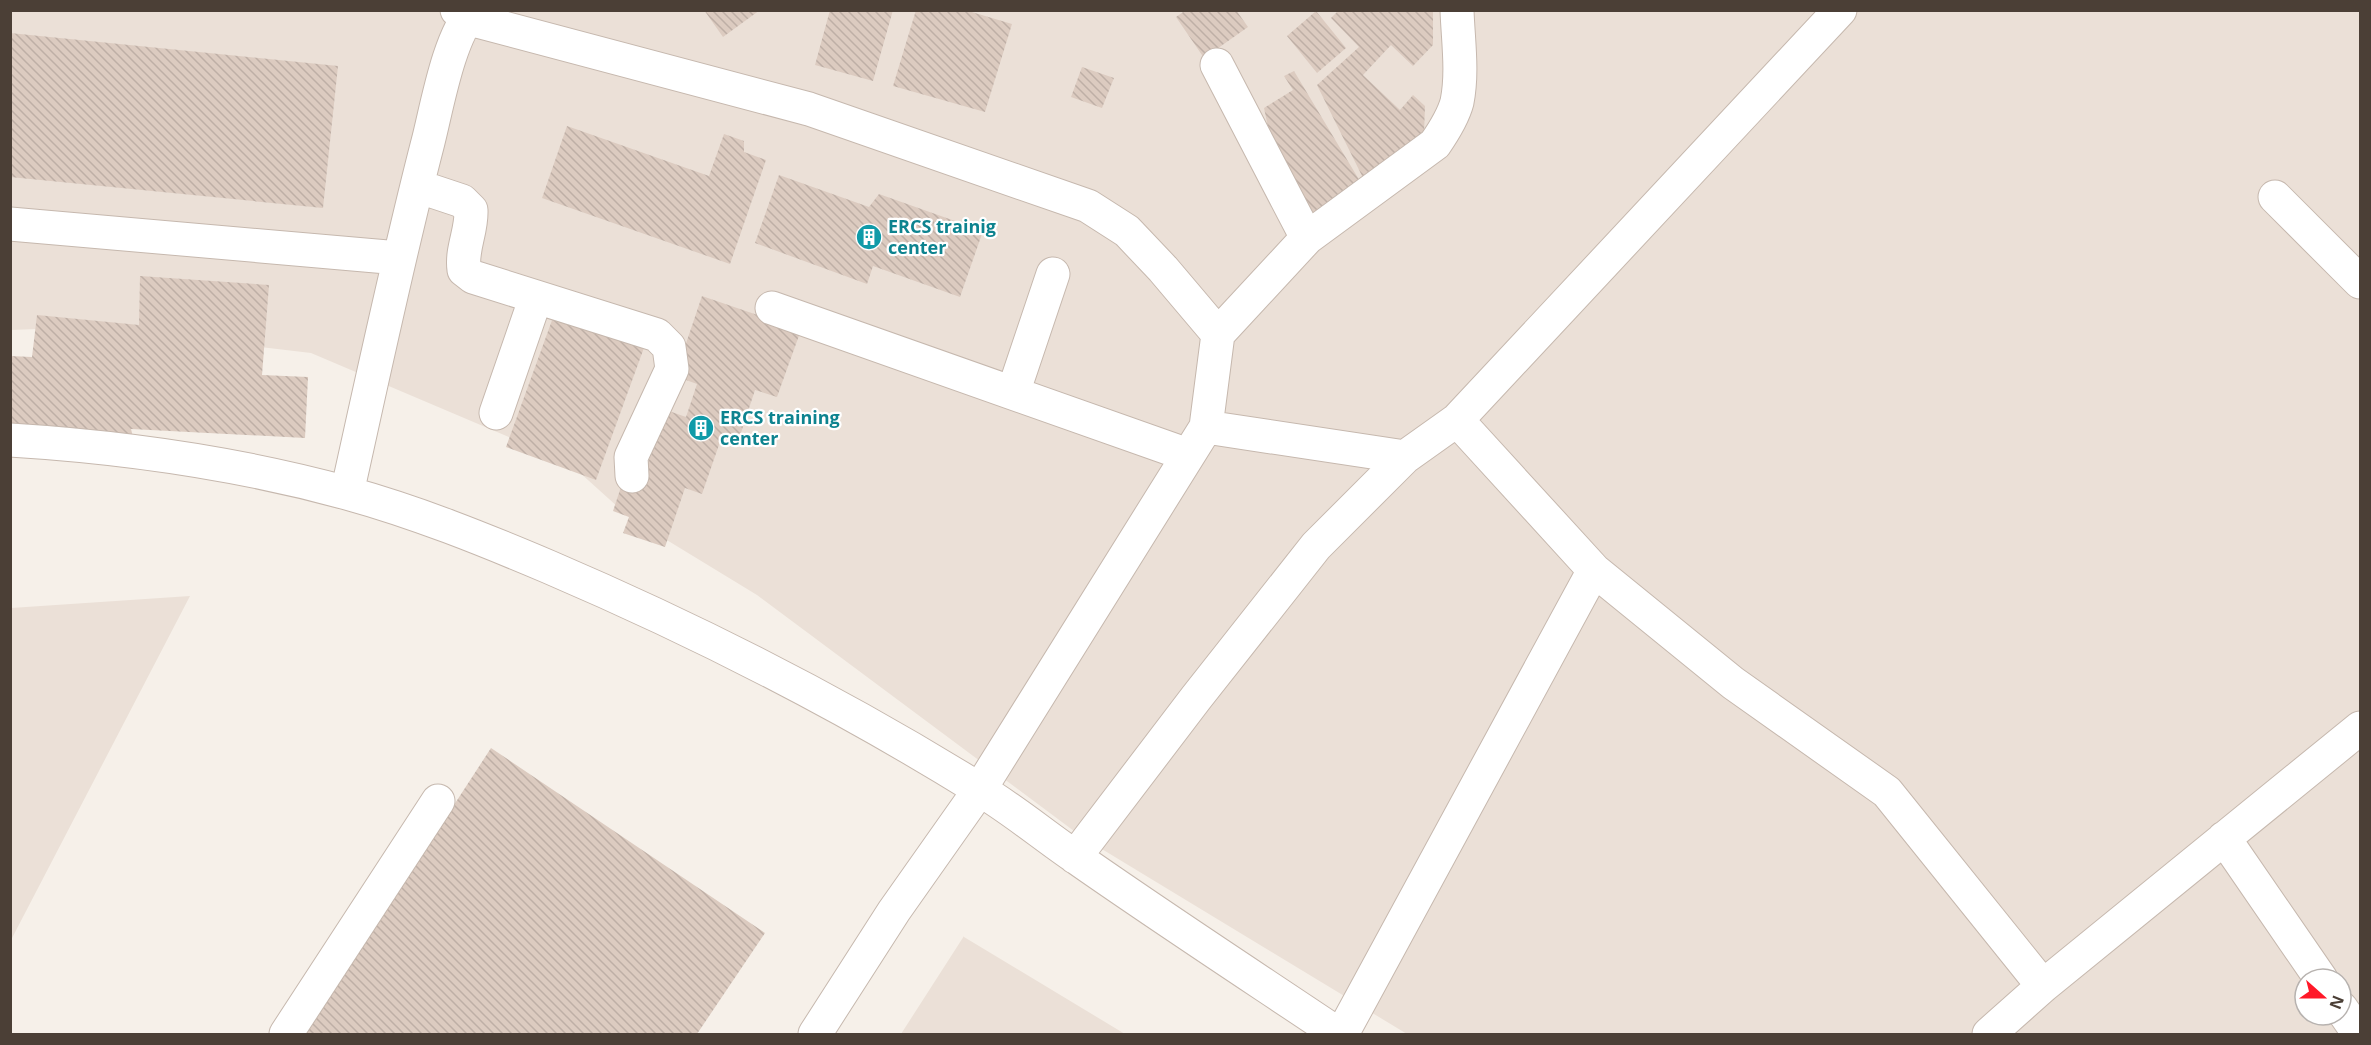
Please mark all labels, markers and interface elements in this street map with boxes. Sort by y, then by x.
place label: ERCS trainig center [888,214,996,259]
building icon: ERCS trainig center [854,222,884,252]
place label: ERCS training center [720,405,840,450]
building icon: ERCS training center [686,413,716,443]
north arrow [2293,967,2353,1027]
text: N [2324,992,2350,1012]

